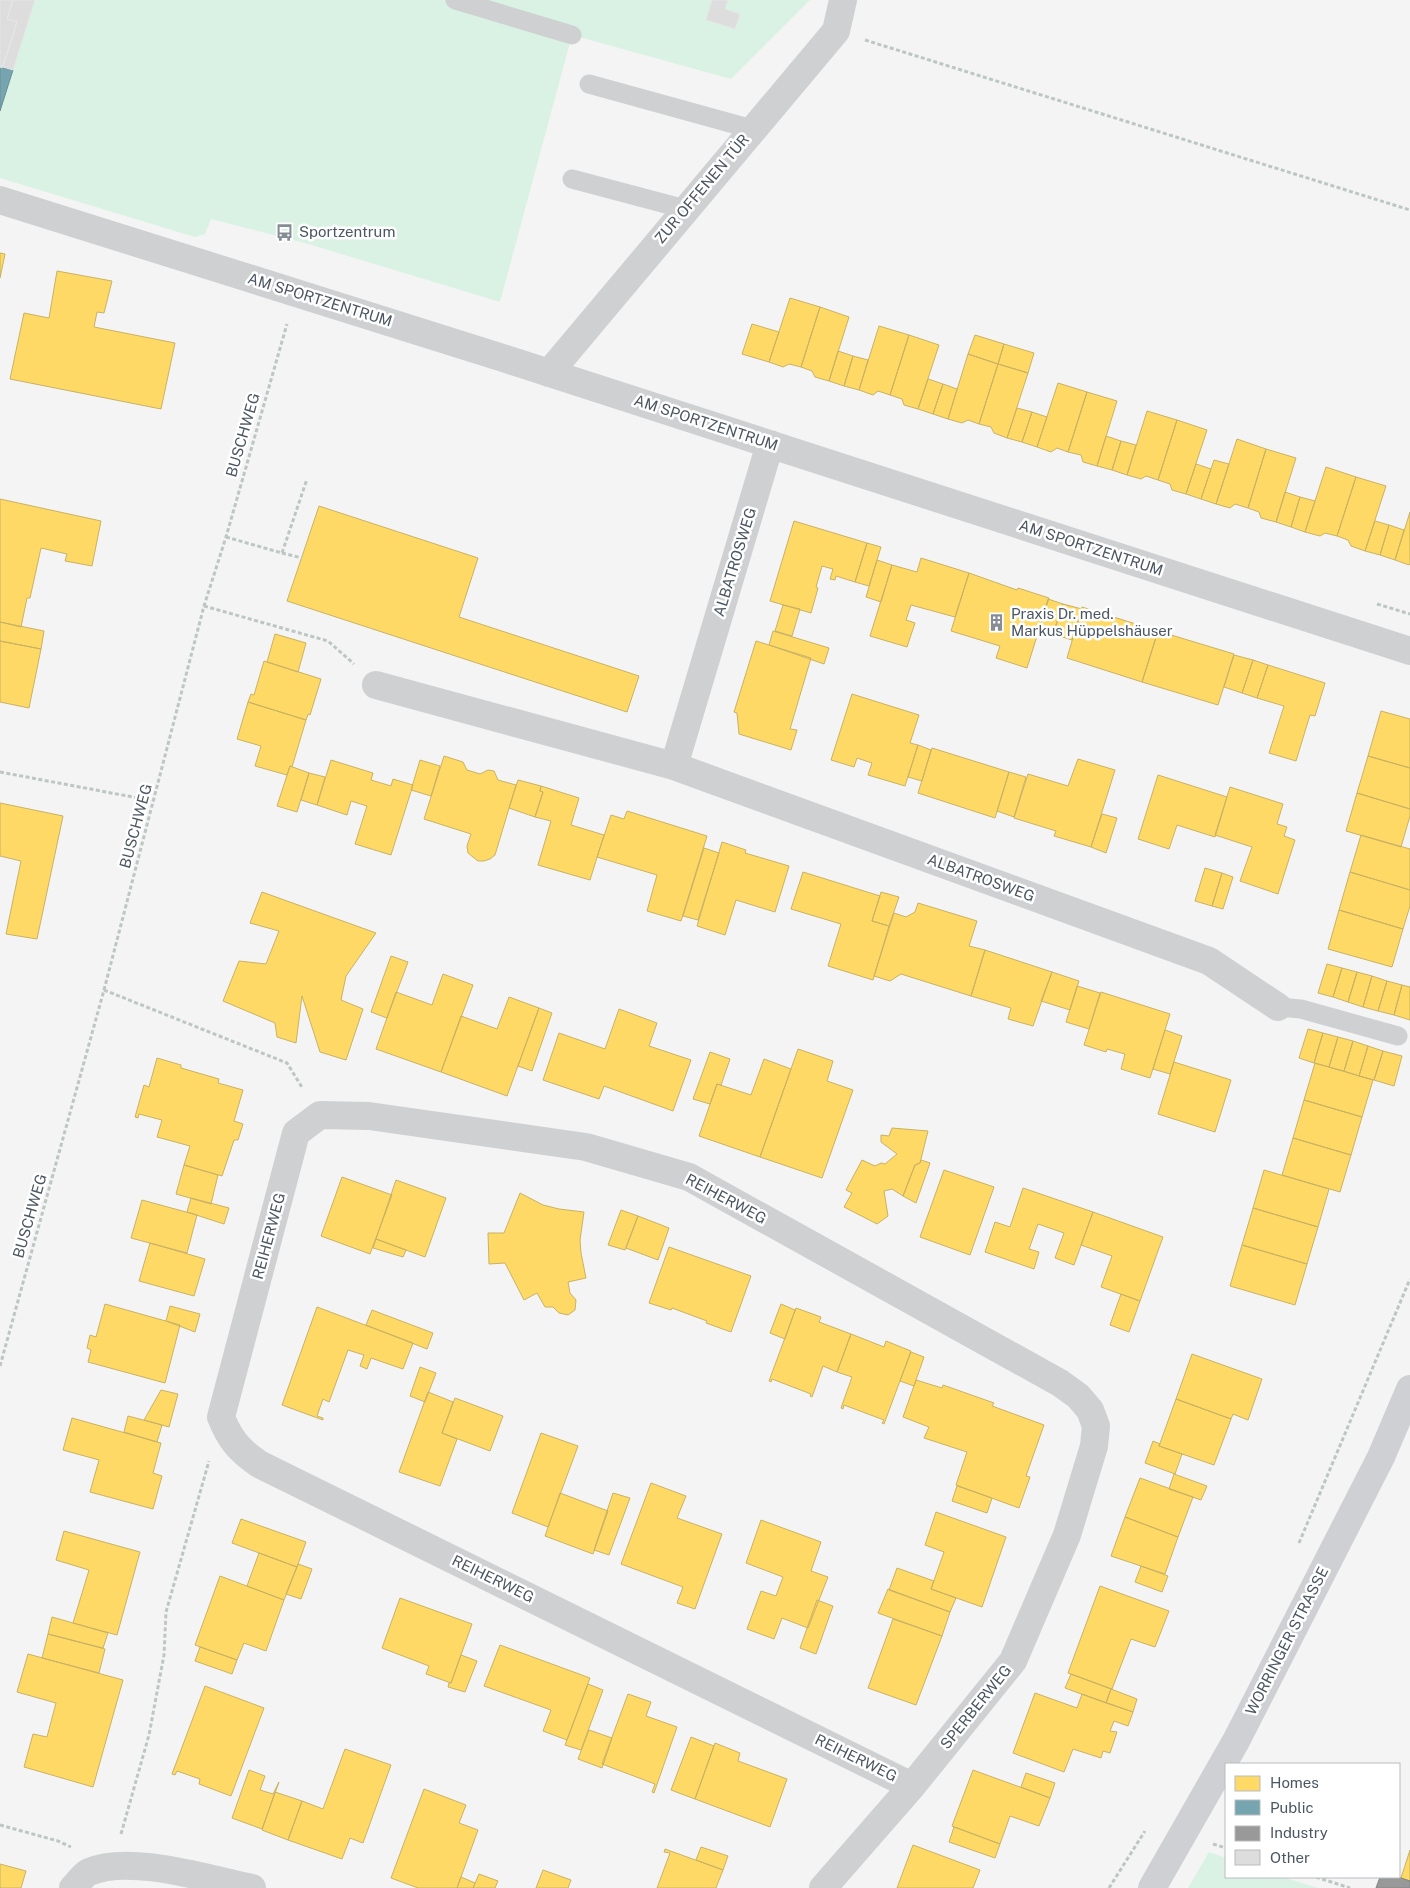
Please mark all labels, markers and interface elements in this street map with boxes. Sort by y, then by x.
street label: ZUR OFFENEN TÜR [650,130,752,247]
bus stop icon: Sportzentrum [275,222,295,242]
place label: Sportzentrum [299,223,395,240]
street label: AM SPORTZENTRUM [246,269,394,330]
street label: BUSCHWEG [222,391,263,479]
street label: AM SPORTZENTRUM [632,391,780,454]
street label: ALBATROSWEG [710,505,759,618]
street label: AM SPORTZENTRUM [1017,516,1165,579]
place label: Praxis Dr. med. Markus Hüppelshäuser [1011,605,1173,639]
building icon: Praxis Dr. med. Markus Hüppelshäuser [987,613,1007,633]
street label: BUSCHWEG [116,782,155,870]
street label: ALBATROSWEG [925,850,1037,905]
street label: REIHERWEG [683,1170,770,1227]
street label: BUSCHWEG [9,1172,50,1260]
street label: REIHERWEG [249,1191,288,1281]
street label: REIHERWEG [449,1551,537,1606]
street label: WORRINGER STRASSE [1242,1564,1331,1718]
street label: SPERBERWEG [937,1661,1015,1752]
street label: REIHERWEG [812,1730,900,1785]
legend [1225,1763,1400,1878]
text: Homes [1270,1774,1319,1791]
text: Public [1270,1799,1314,1816]
text: Industry [1270,1824,1328,1841]
text: Other [1270,1849,1310,1866]

